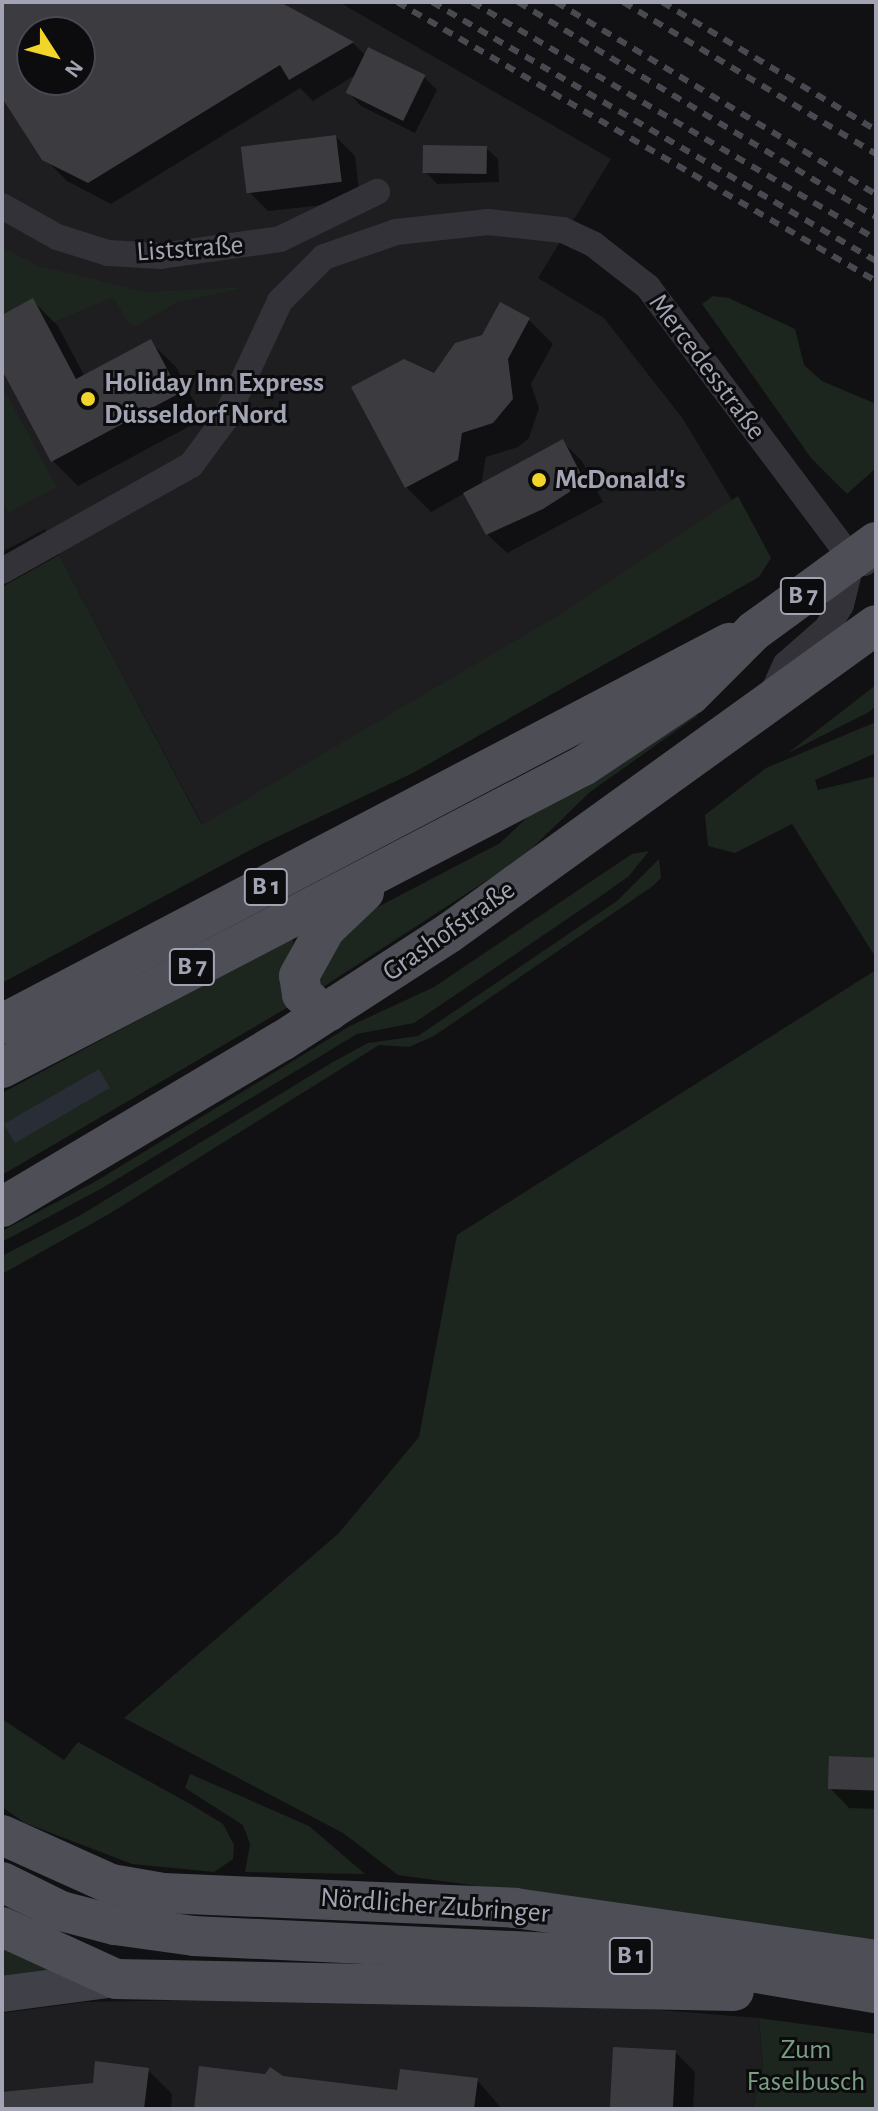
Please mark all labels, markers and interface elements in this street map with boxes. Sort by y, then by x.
north arrow [16,16,96,96]
text: N [60,56,87,82]
street label: Liststraße [135,229,245,269]
street label: Mercedesstraße [641,287,773,447]
place label: Holiday Inn Express Düsseldorf Nord [104,366,324,432]
marker: Holiday Inn Express Düsseldorf Nord [79,390,97,408]
place label: McDonald's [555,463,685,497]
marker: McDonald's [530,471,548,489]
road number: B 7 [779,574,827,618]
road number: B 1 [242,865,290,909]
street label: Grashofstraße [376,873,522,989]
road number: B 7 [168,945,216,989]
street label: Nördlicher Zubringer [319,1881,551,1931]
road number: B 1 [607,1934,655,1978]
park label: Zum Faselbusch [747,2033,865,2099]

